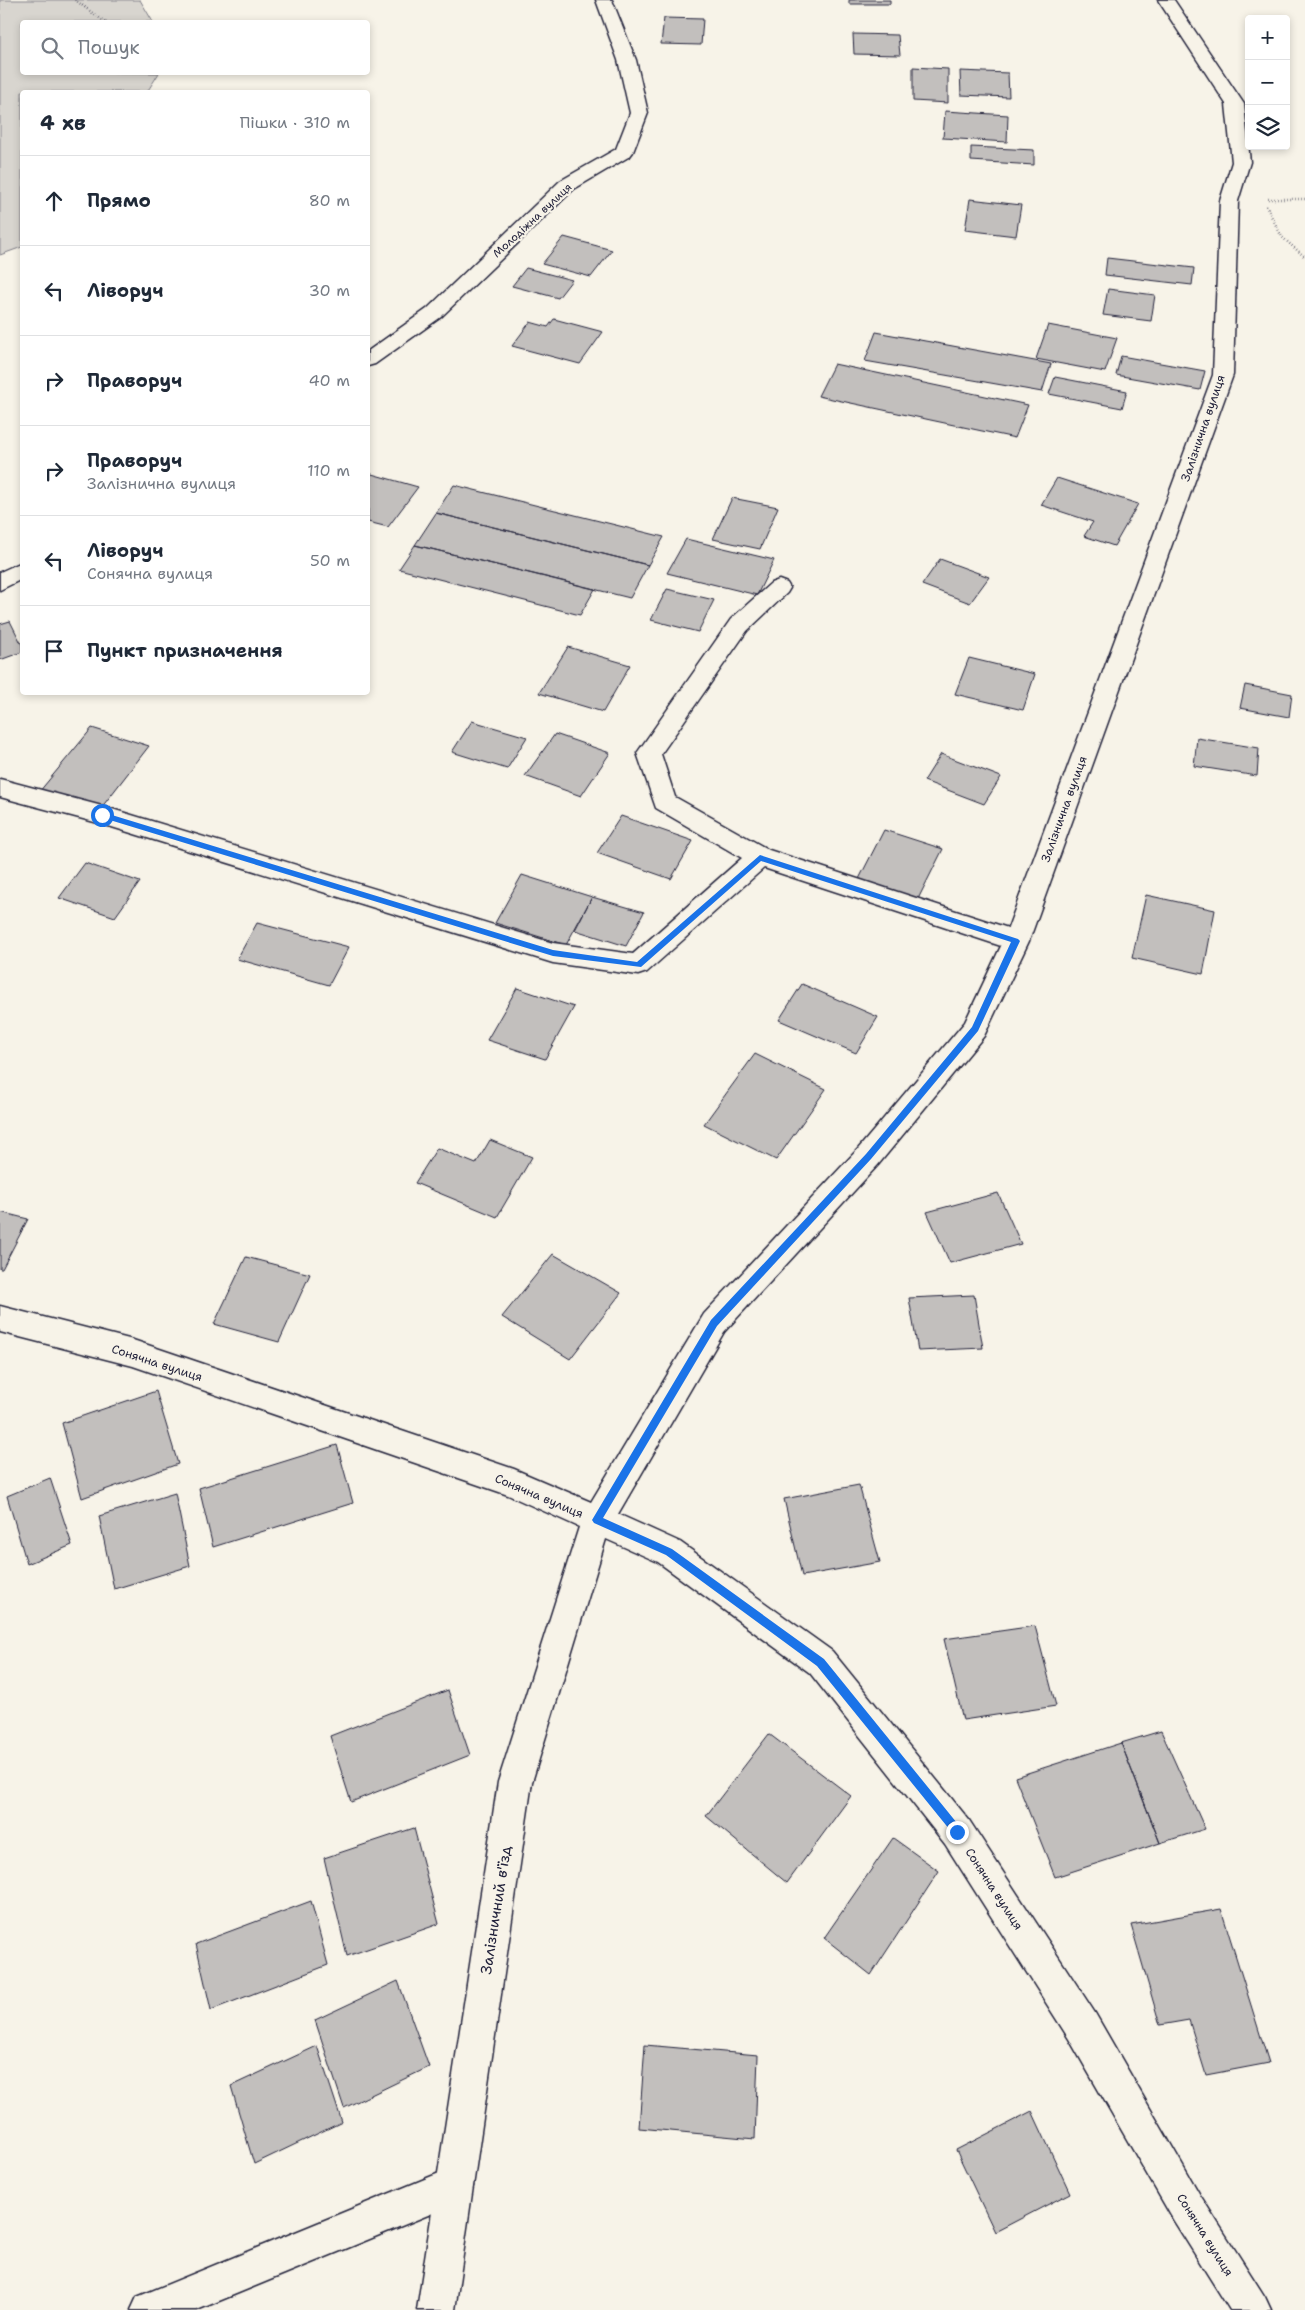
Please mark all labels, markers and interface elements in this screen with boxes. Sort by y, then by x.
map controls [1245,15,1290,150]
button: + [1245,15,1290,60]
search box [20,20,370,75]
icon: search [38,34,66,62]
text: Пошук [78,35,140,60]
button: − [1245,60,1290,105]
button: layers [1245,105,1290,150]
text: 4 хв [40,109,86,137]
text: Пішки · 310 m [240,112,350,133]
street label: Молодіжна вулиця [490,180,575,261]
icon: ahead [40,187,68,215]
text: Прямо [87,188,151,213]
text: 80 m [309,190,350,211]
icon: left [40,277,68,305]
text: Ліворуч [87,278,163,303]
text: 30 m [309,280,350,301]
icon: right [40,367,68,395]
text: Праворуч [87,368,182,393]
text: 40 m [308,370,350,391]
street label: Залізнична вулиця [1177,373,1229,483]
text: Праворуч [87,448,182,473]
icon: right [40,457,68,485]
text: 110 m [307,460,350,481]
text: Залізнична вулиця [87,473,236,494]
text: Ліворуч [87,538,163,563]
icon: left [40,547,68,575]
text: 50 m [310,550,350,571]
text: Сонячна вулиця [87,563,213,584]
icon: arrive [40,637,68,665]
text: Пункт призначення [87,638,283,663]
street label: Залізнична вулиця [1037,754,1091,864]
route start [91,804,114,827]
street label: Сонячна вулиця [110,1341,204,1385]
street label: Сонячна вулиця [492,1470,586,1522]
route end [946,1821,969,1844]
street label: Залізничний в'їзд [476,1844,516,1976]
street label: Сонячна вулиця [962,1845,1026,1933]
street label: Сонячна вулиця [1173,2191,1237,2279]

